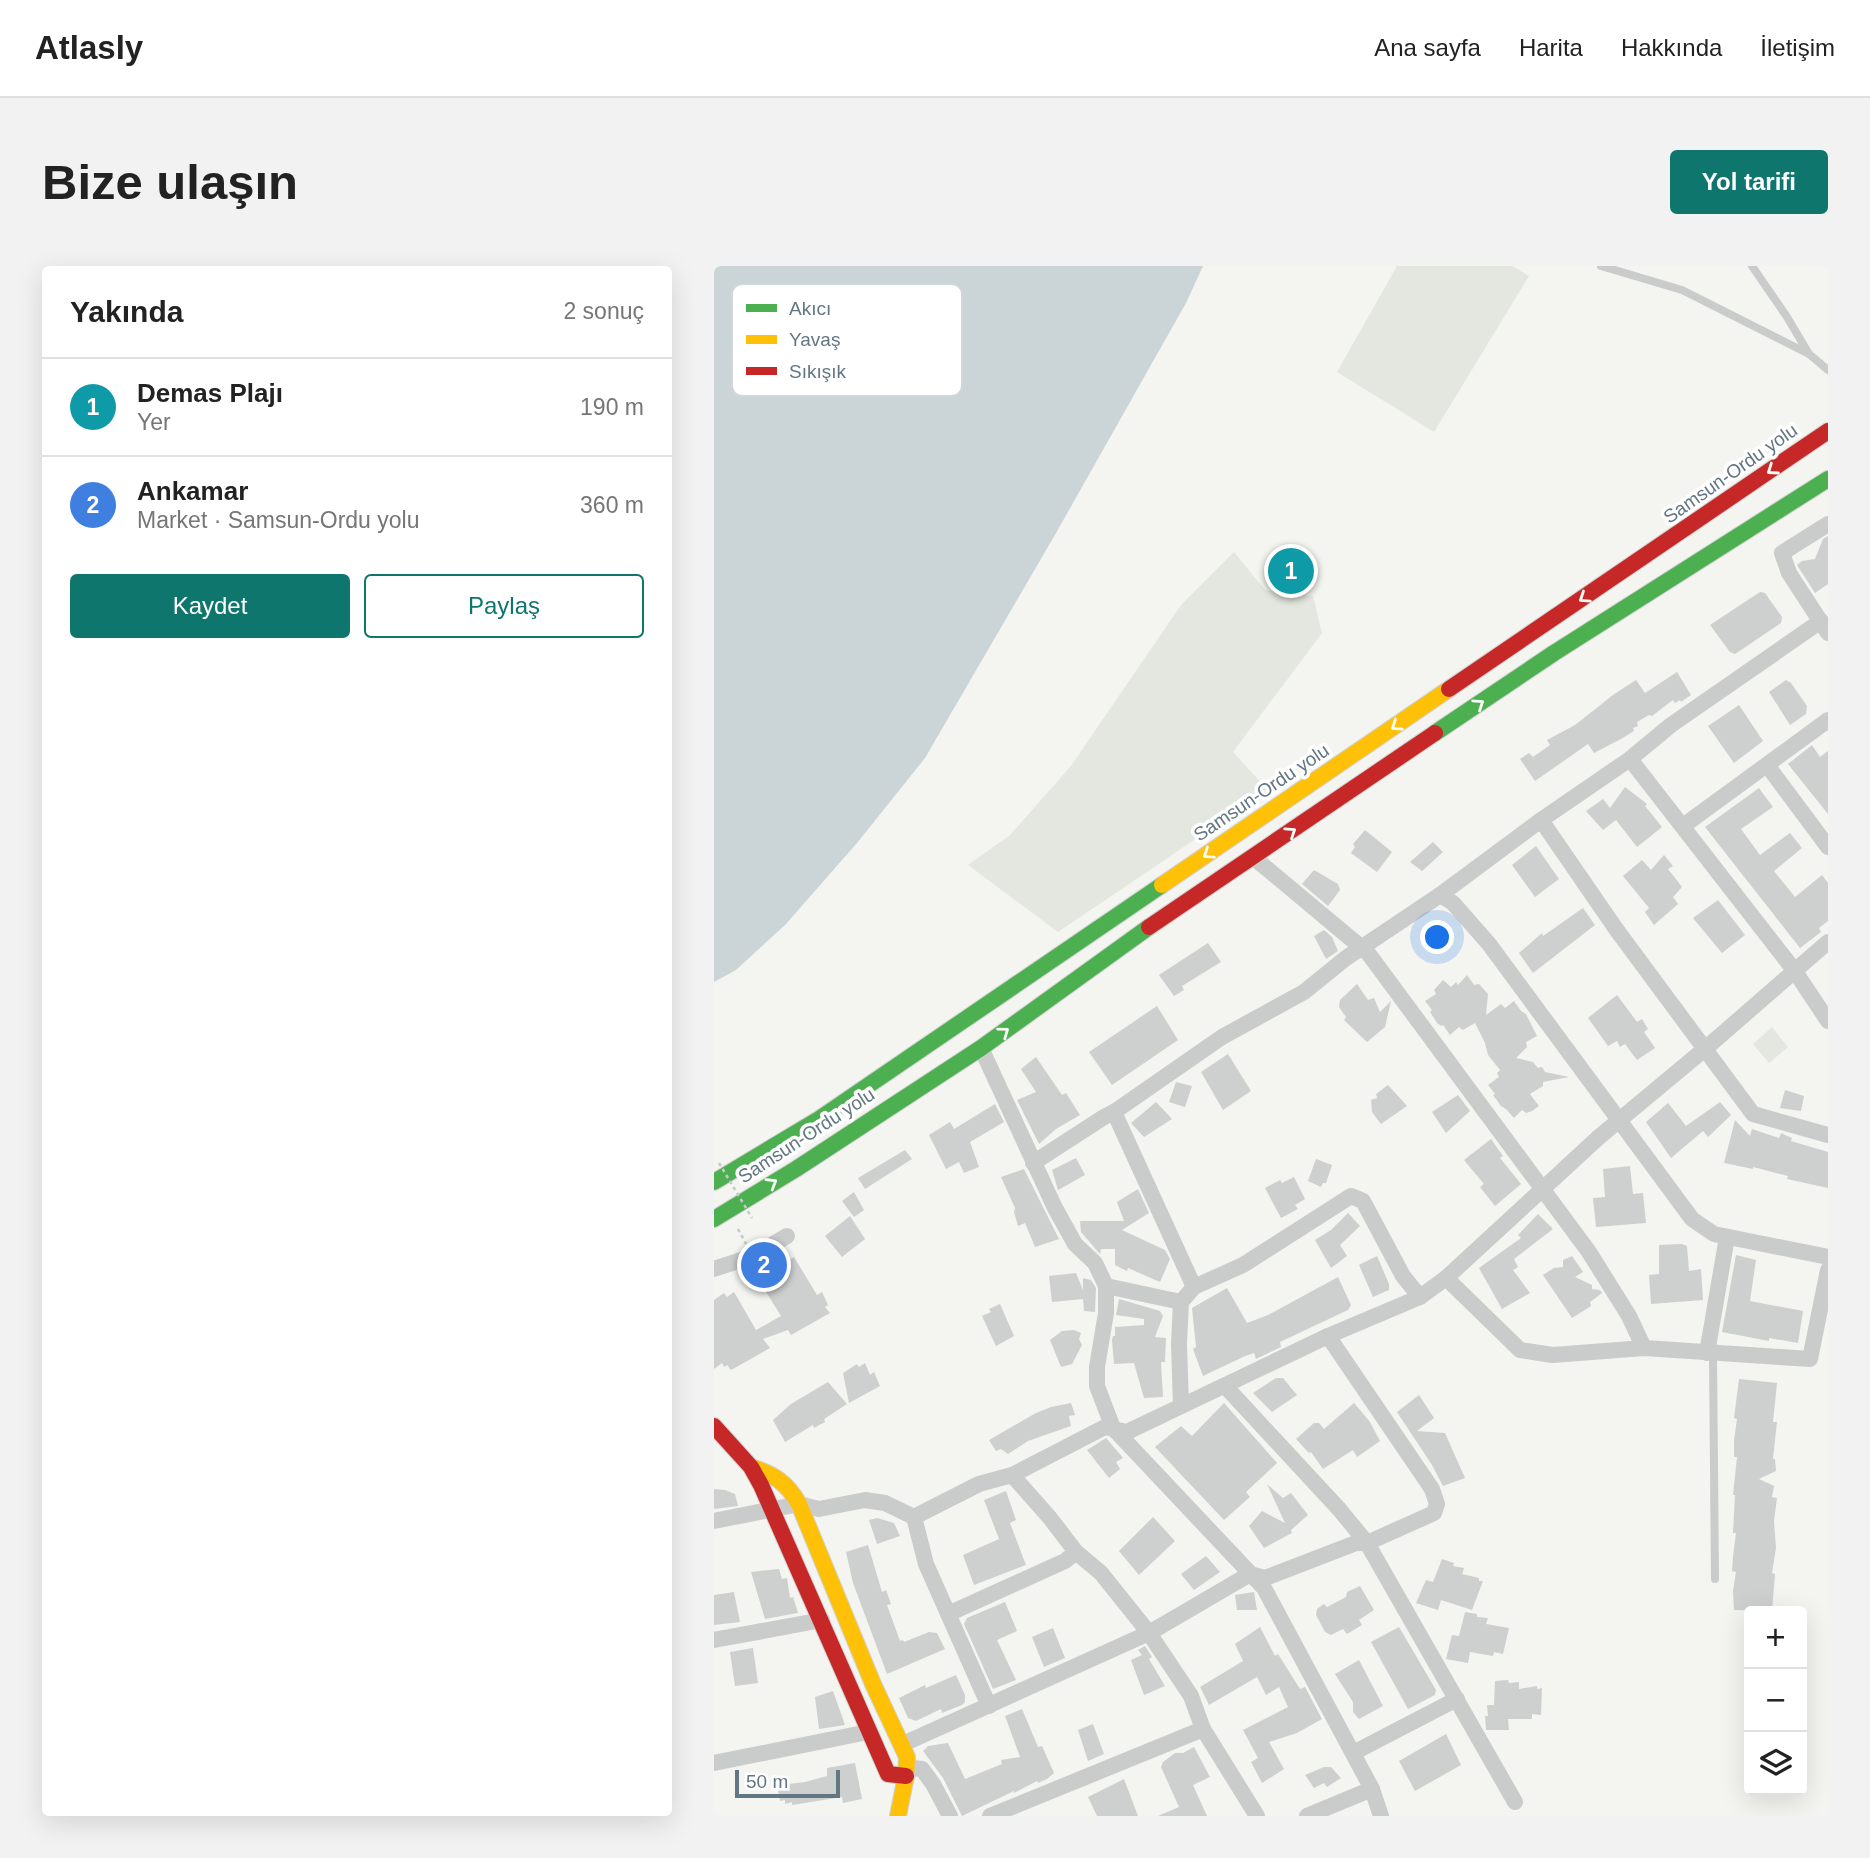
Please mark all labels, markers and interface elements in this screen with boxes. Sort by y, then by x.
text: Atlasly [35,29,143,66]
text: Ana sayfa [1374,34,1481,61]
text: Harita [1519,34,1583,61]
text: Hakkında [1621,34,1722,61]
text: İletişim [1760,34,1835,61]
button: Yol tarifi [1670,150,1828,214]
text: Bize ulaşın [42,155,298,209]
legend [732,284,962,396]
text: Yakında [70,295,183,328]
text: 2 sonuç [563,298,644,324]
text: Akıcı [789,298,831,319]
text: Yavaş [789,329,840,350]
text: Sıkışık [789,361,847,382]
text: Demas Plajı [137,378,283,408]
text: 1 [87,394,99,420]
text: 190 m [580,394,644,420]
text: Yer [137,409,171,435]
street label: Samsun-Ordu yolu [1659,419,1801,527]
one-way arrow [1767,462,1780,474]
text: Ankamar [137,476,248,506]
text: 2 [87,492,99,518]
text: 360 m [580,492,644,518]
text: Market · Samsun-Ordu yolu [137,507,419,533]
pin: 1 [1268,545,1314,597]
button: Kaydet [70,574,350,638]
button: Paylaş [364,574,644,638]
one-way arrow [1579,590,1592,602]
one-way arrow [1471,700,1484,712]
one-way arrow [1391,718,1404,730]
street label: Samsun-Ordu yolu [1190,739,1333,845]
one-way arrow [1283,827,1296,840]
one-way arrow [1203,846,1216,858]
your location [1420,920,1454,954]
one-way arrow [996,1028,1008,1040]
street label: Samsun-Ordu yolu [734,1083,878,1187]
one-way arrow [765,1179,778,1192]
pin: 2 [741,1239,787,1291]
map controls [1744,1606,1807,1795]
button: + [1744,1606,1807,1669]
button: − [1744,1669,1807,1732]
button: layers [1744,1732,1807,1795]
scale bar [735,1767,840,1799]
text: 50 m [746,1771,788,1792]

